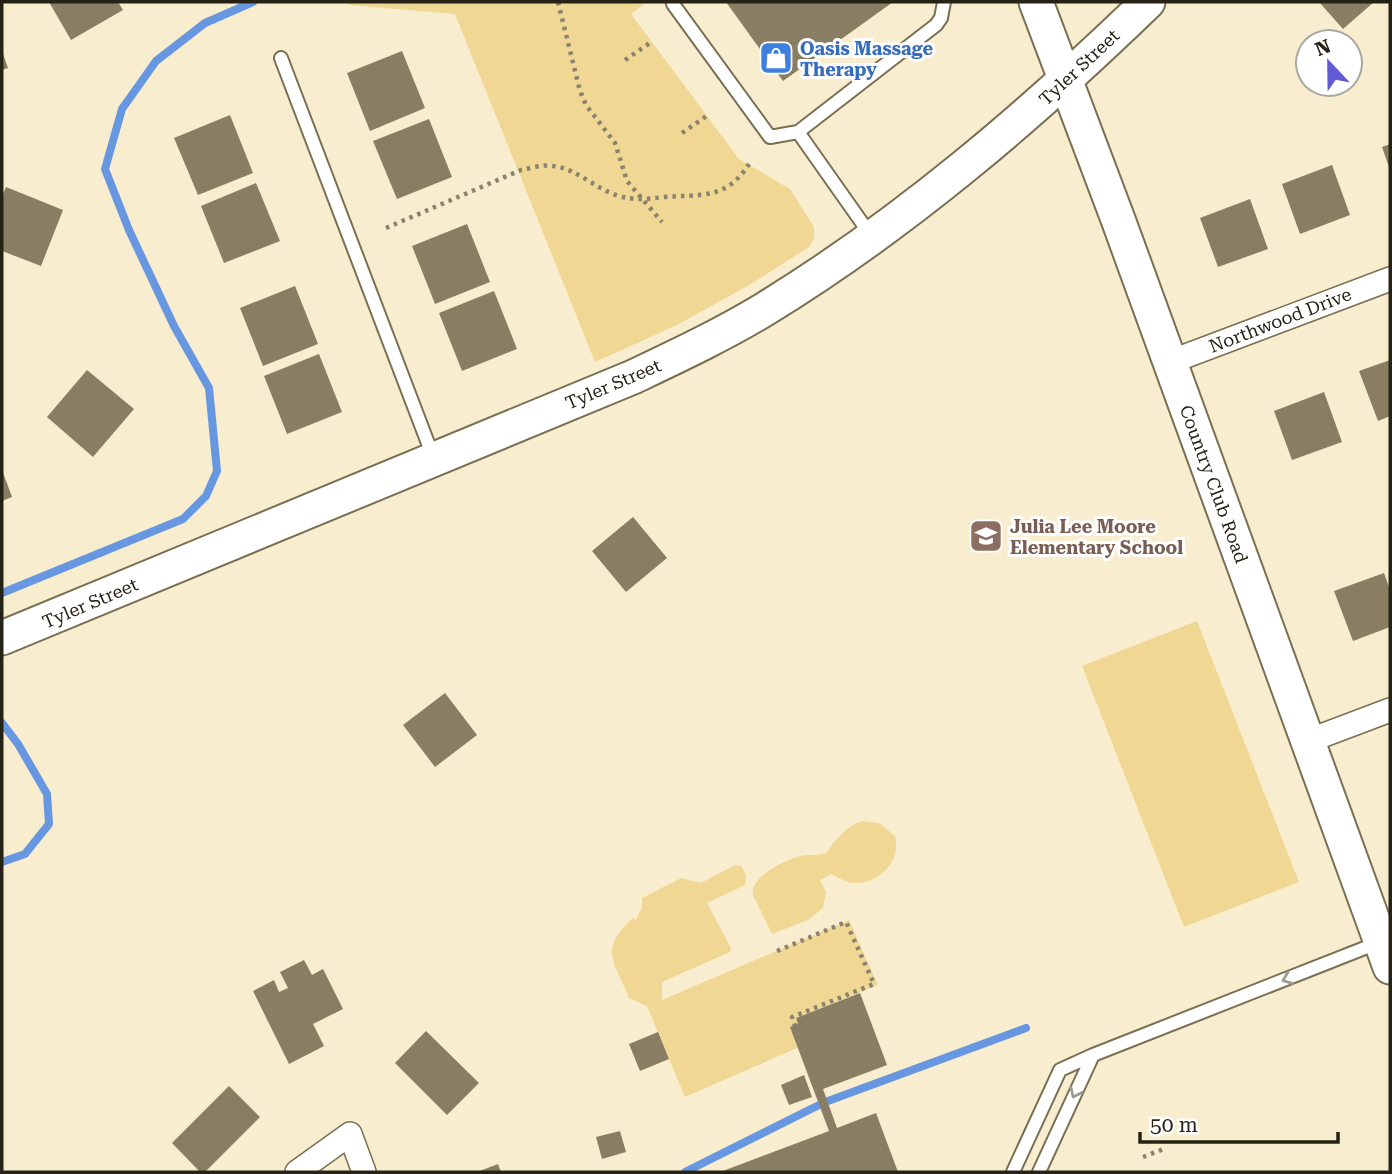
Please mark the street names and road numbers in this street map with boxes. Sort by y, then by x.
street label: Tyler Street [1035,24,1124,109]
street label: Northwood Drive [1206,283,1354,357]
street label: Tyler Street [562,354,664,414]
street label: Country Club Road [1176,402,1253,566]
street label: Tyler Street [39,573,141,633]

